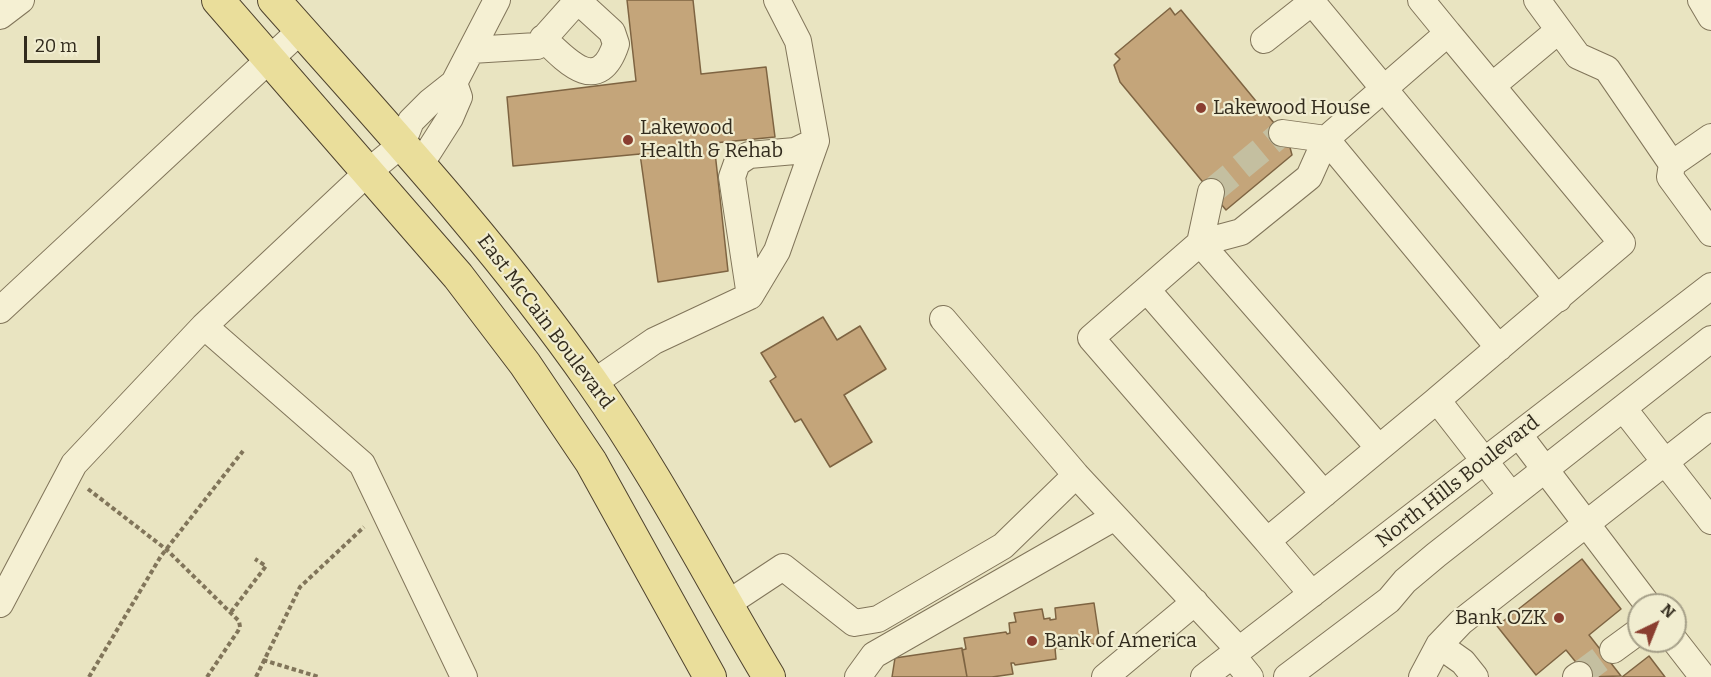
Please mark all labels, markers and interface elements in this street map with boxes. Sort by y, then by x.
scale bar [27,24,104,62]
text: 20 m [35,35,77,57]
place label: Lakewood House [1213,96,1370,120]
marker: Lakewood House [1194,101,1208,115]
place label: Lakewood Health & Rehab [640,116,783,163]
marker: Lakewood Health & Rehab [621,133,635,147]
street label: East McCain Boulevard [472,230,618,414]
street label: North Hills Boulevard [1372,411,1544,553]
north arrow [1627,593,1687,653]
text: N [1657,600,1679,622]
place label: Bank OZK [1455,606,1547,630]
marker: Bank OZK [1552,611,1566,625]
place label: Bank of America [1044,629,1197,653]
marker: Bank of America [1025,634,1039,648]

